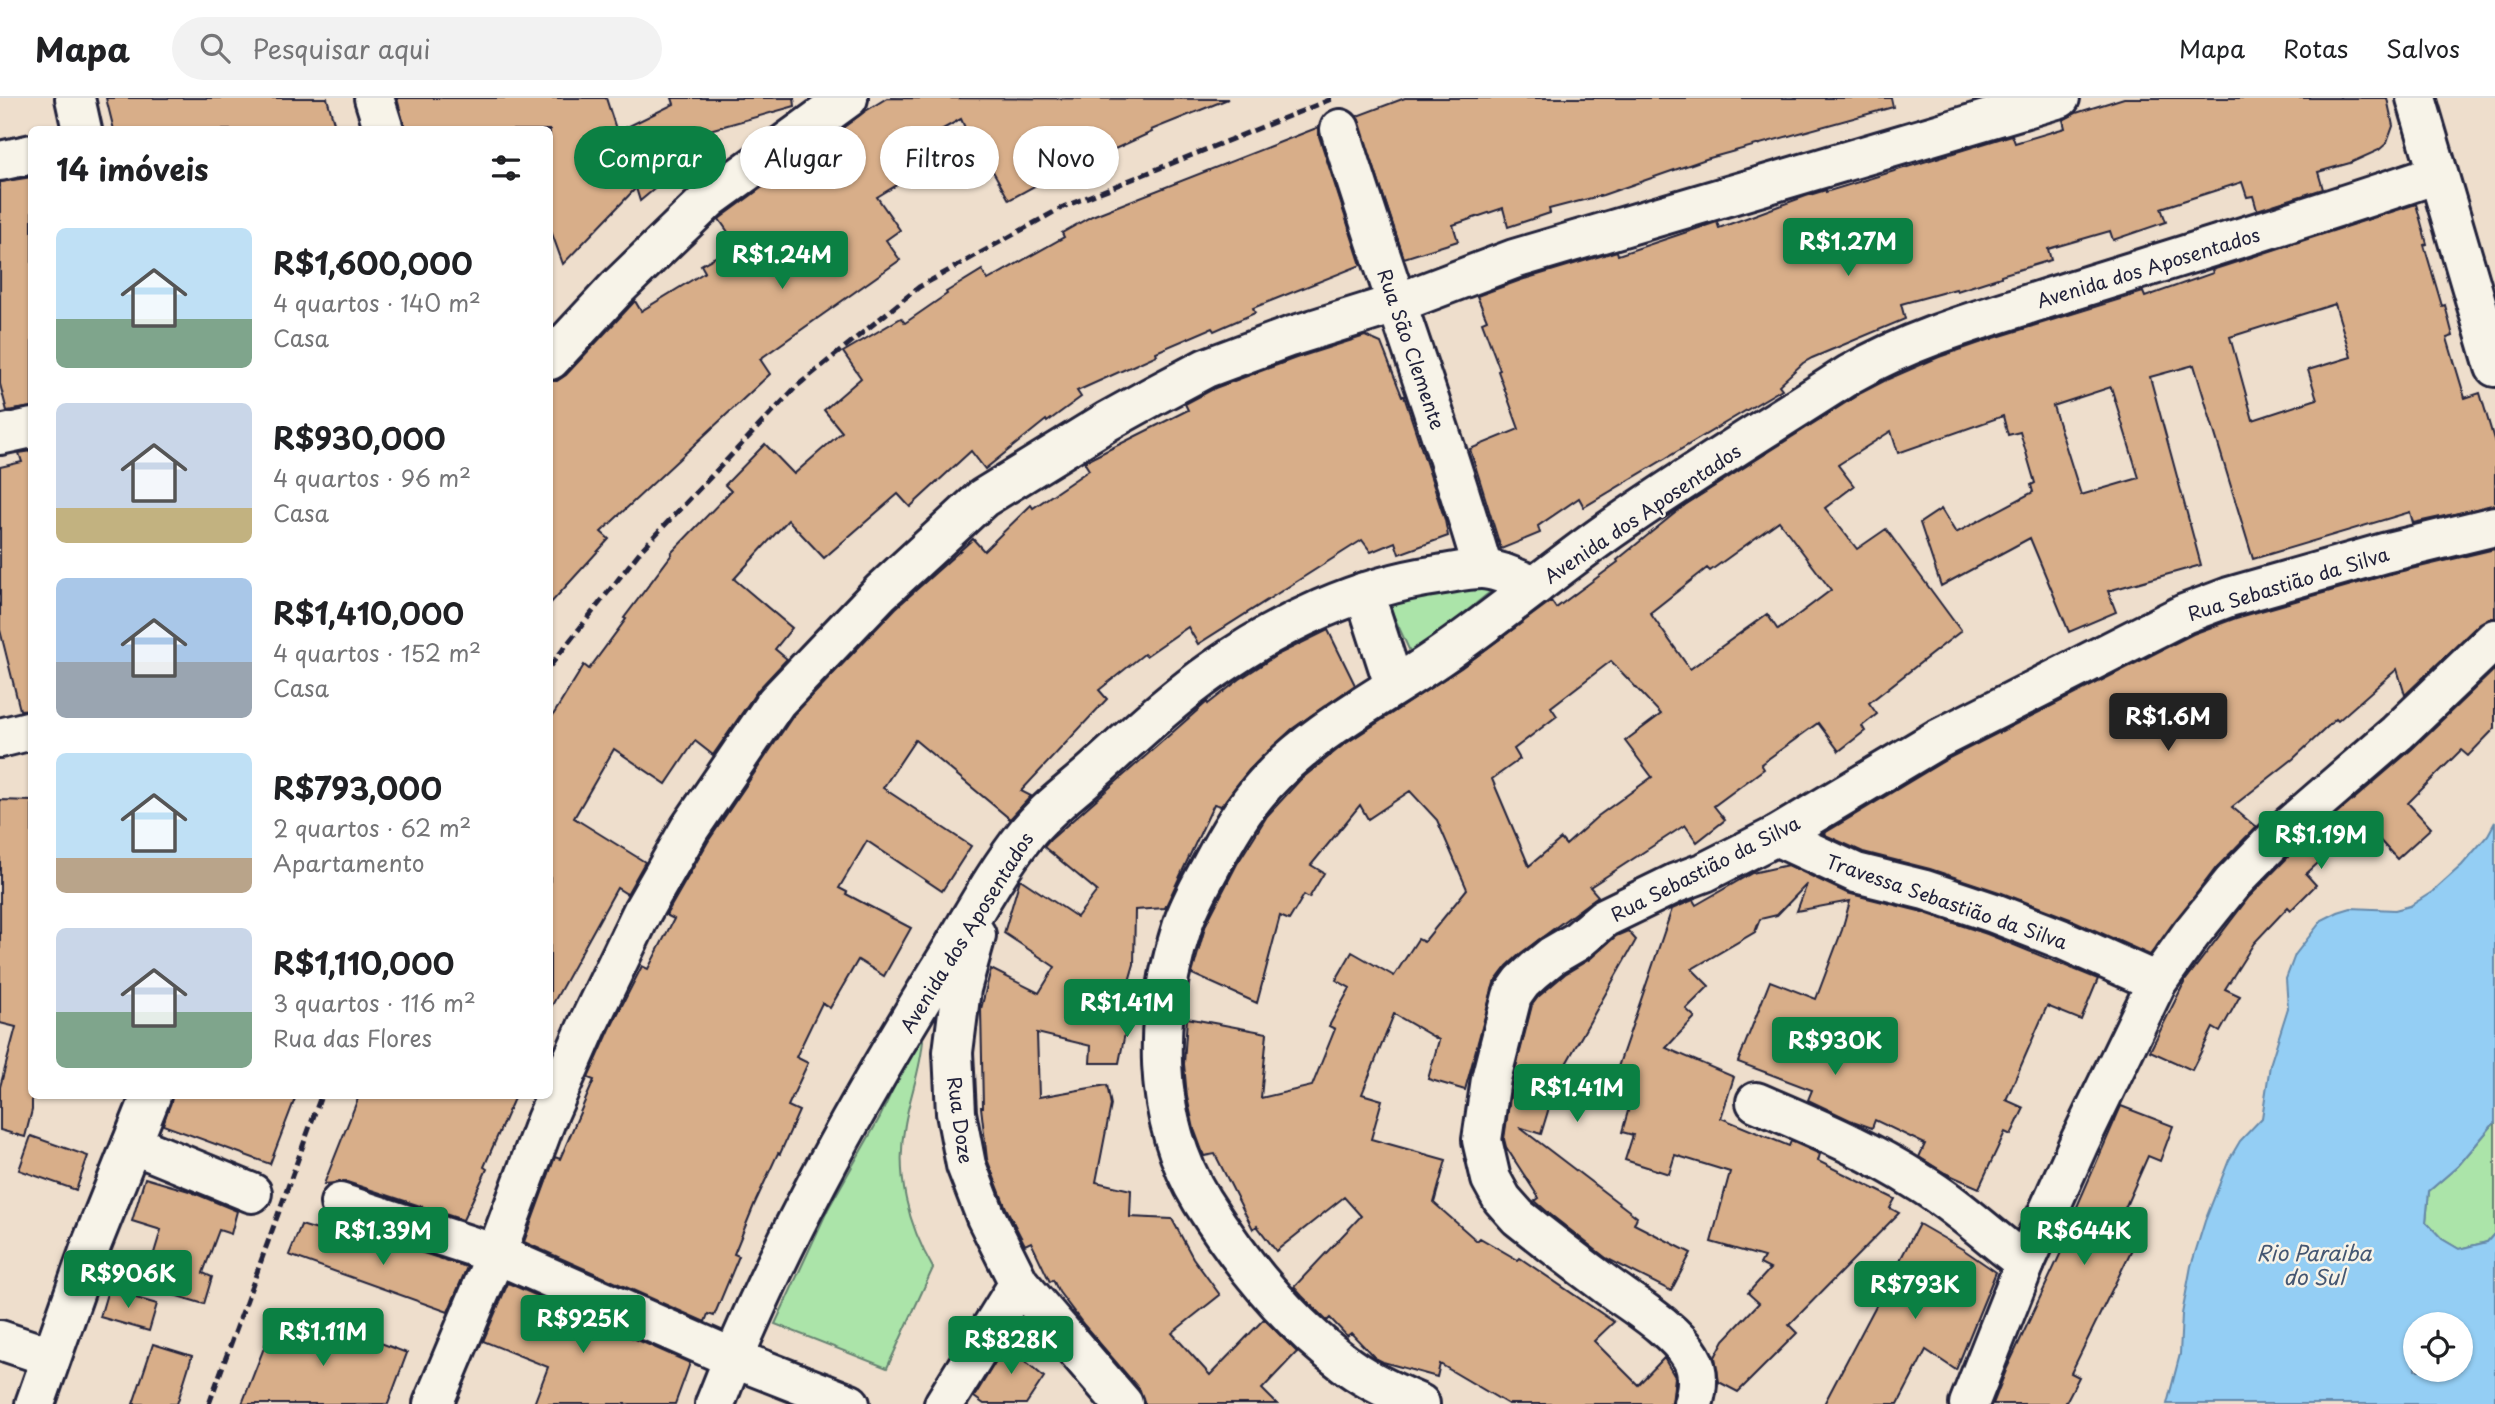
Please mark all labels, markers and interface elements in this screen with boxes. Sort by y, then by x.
search box [172,17,662,80]
text: Mapa [35,23,130,73]
icon: search [196,29,234,67]
text: Pesquisar aqui [252,29,431,68]
text: Mapa [2179,30,2245,66]
text: Rotas [2283,30,2348,66]
text: Salvos [2386,30,2460,66]
chip: Comprar [574,126,726,189]
chip: Alugar [740,126,866,189]
chip: Filtros [880,126,999,189]
chip: Novo [1013,126,1119,189]
text: 14 imóveis [56,146,209,191]
icon: filters [487,149,525,187]
pin: R$1.27M [1783,218,1913,278]
street label: Avenida dos Aposentados [2033,220,2263,314]
text: R$1.27M [1799,223,1897,258]
pin: R$1.24M [717,232,847,291]
text: R$1.24M [732,236,832,271]
text: R$1,600,000 [273,240,473,285]
icon: home [112,256,196,340]
street label: Rua São Clemente [1371,265,1453,433]
text: 4 quartos · 140 m² [273,285,481,320]
text: Casa [273,320,329,355]
text: R$930,000 [273,415,446,460]
icon: home [112,431,196,515]
street label: Avenida dos Aposentados [1538,437,1746,589]
text: 4 quartos · 96 m² [273,460,471,495]
text: Casa [273,495,329,530]
street label: Rua Sebastião da Silva [2184,539,2392,627]
text: R$1,410,000 [273,590,464,635]
icon: home [112,606,196,690]
text: 4 quartos · 152 m² [273,635,481,670]
text: Casa [273,670,329,705]
pin: R$1.6M [2111,694,2225,753]
text: R$1.6M [2125,698,2211,733]
text: R$793,000 [273,765,442,810]
icon: home [112,781,196,865]
street label: Rua Sebastião da Silva [1606,808,1805,928]
text: 2 quartos · 62 m² [273,810,471,845]
pin: R$1.19M [2256,812,2386,871]
text: R$1.19M [2275,816,2367,851]
street label: Avenida dos Aposentados [893,826,1039,1038]
text: Apartamento [273,845,425,880]
street label: Travessa Sebastião da Silva [1823,847,2072,956]
text: R$1,110,000 [273,940,454,985]
icon: home [112,956,196,1040]
pin: R$1.41M [1062,979,1192,1039]
text: R$1.41M [1080,984,1174,1019]
text: 3 quartos · 116 m² [273,985,476,1020]
pin: R$930K [1778,1018,1892,1077]
text: Rua das Flores [273,1020,432,1055]
text: R$930K [1788,1022,1882,1057]
pin: R$1.41M [1512,1065,1642,1124]
text: R$1.41M [1530,1069,1624,1104]
street label: Rua Doze [941,1075,981,1165]
pin: R$1.39M [318,1208,448,1267]
pin: R$644K [2027,1208,2141,1267]
text: R$1.39M [334,1212,432,1247]
text: R$644K [2037,1212,2131,1247]
water label: Rio Paraiba do Sul [2256,1236,2372,1292]
pin: R$906K [71,1250,185,1310]
text: R$906K [80,1255,176,1290]
pin: R$793K [1858,1262,1972,1321]
text: R$793K [1870,1266,1960,1301]
pin: R$925K [526,1296,640,1355]
text: R$925K [537,1300,629,1335]
pin: R$1.11M [258,1308,388,1368]
map controls [2403,1312,2473,1382]
button: locate [2403,1312,2473,1382]
text: R$1.11M [279,1313,367,1348]
pin: R$828K [954,1316,1068,1376]
text: R$828K [964,1321,1058,1356]

